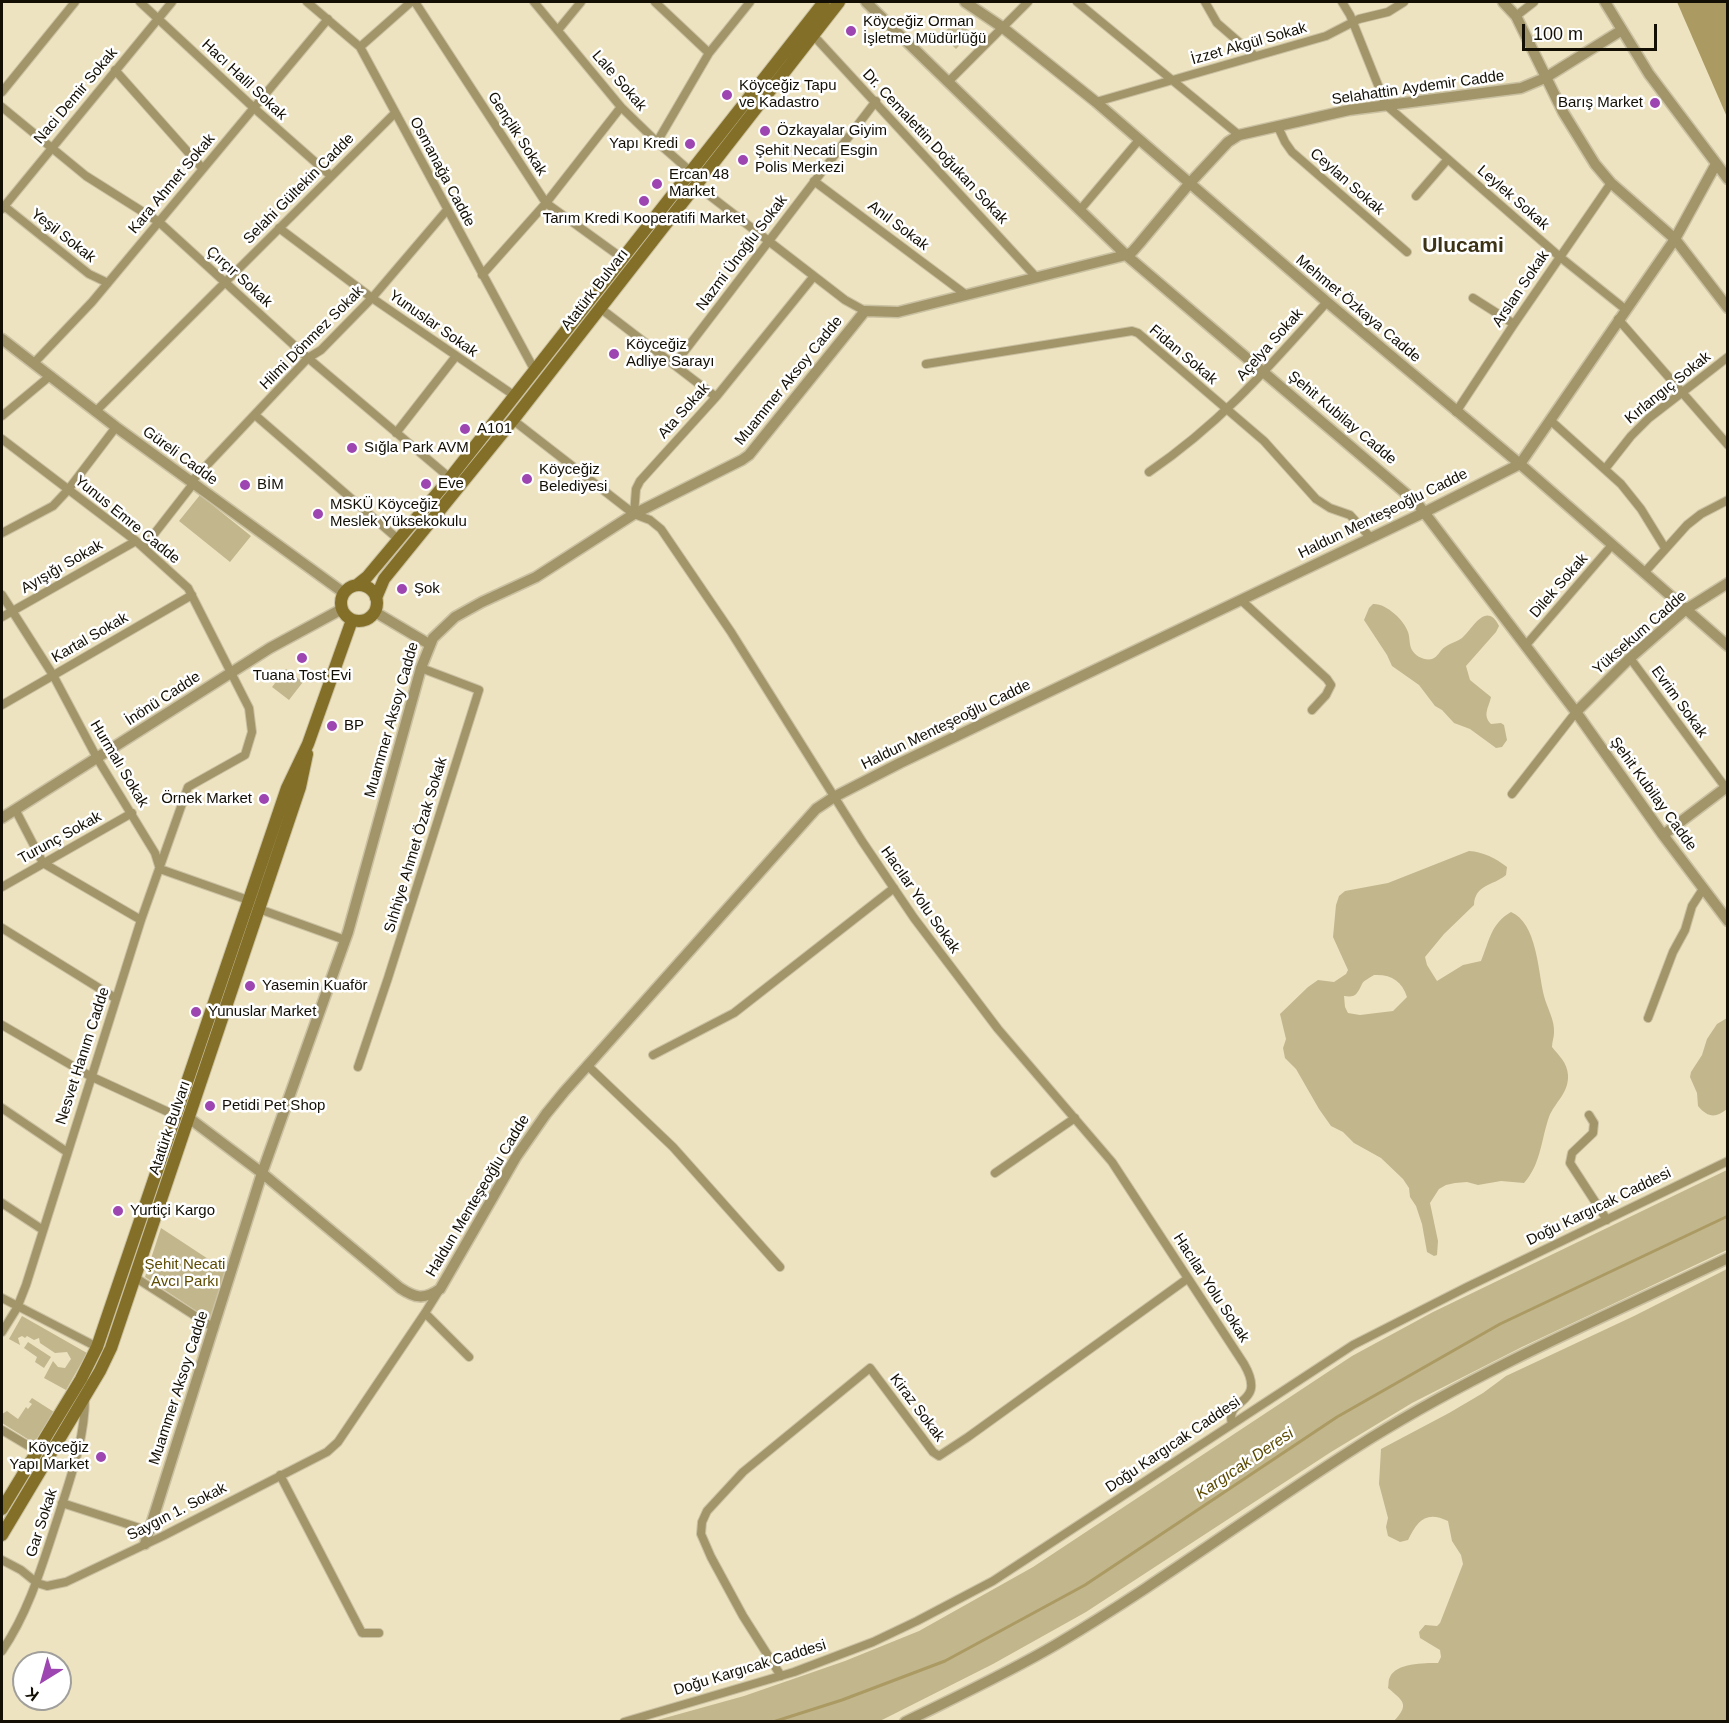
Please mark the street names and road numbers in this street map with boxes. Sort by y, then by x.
street label: İzzet Akgül Sokak [1189,19,1309,69]
street label: Hacı Halil Sokak [198,36,290,124]
street label: Naci Demir Sokak [31,44,121,148]
street label: Lale Sokak [588,47,650,115]
street label: Dr. Cemalettin Doğukan Sokak [858,66,1012,228]
street label: Selahattin Aydemir Cadde [1331,67,1505,109]
street label: Gençlik Sokak [483,89,551,179]
street label: Osmanağa Cadde [405,114,479,230]
street label: Kara Ahmet Sokak [125,130,219,238]
street label: Selahi Gültekin Cadde [240,130,358,248]
street label: Ceylan Sokak [1306,145,1388,219]
street label: Leylek Sokak [1473,162,1553,234]
street label: Nazmi Ünoğlu Sokak [693,192,791,314]
street label: Anıl Sokak [864,197,932,255]
street label: Yeşil Sokak [27,205,99,267]
street label: Çırçır Sokak [202,243,276,311]
street label: Atatürk Bulvarı [558,246,632,334]
street label: Arslan Sokak [1489,247,1553,331]
street label: Mehmet Özkaya Cadde [1292,251,1424,367]
street label: Hilmi Dönmez Sokak [256,282,368,394]
street label: Yunuslar Sokak [385,287,481,361]
street label: Açelya Sokak [1233,305,1307,385]
street label: Muammer Aksoy Cadde [731,313,847,449]
street label: Fidan Sokak [1145,321,1221,389]
street label: Kırlangıç Sokak [1622,348,1714,428]
street label: Şehit Kubilay Cadde [1284,367,1400,469]
street label: Ata Sokak [654,380,714,442]
street label: Güreli Cadde [139,423,221,489]
street label: Haldun Menteşeoğlu Cadde [1295,465,1471,563]
street label: Yunus Emre Cadde [71,472,183,568]
street label: Ayışığı Sokak [18,536,106,598]
street label: Dilek Sokak [1526,550,1592,622]
street label: Yüksekum Cadde [1589,587,1691,679]
street label: Kartal Sokak [49,609,131,667]
street label: Muammer Aksoy Cadde [361,640,423,800]
street label: Evrim Sokak [1647,663,1711,741]
street label: İnönü Cadde [122,668,204,730]
street label: Haldun Menteşeoğlu Cadde [858,676,1034,774]
street label: Hurmalı Sokak [86,717,152,811]
street label: Şehit Kubilay Cadde [1606,734,1700,854]
street label: Sıhhiye Ahmet Özak Sokak [381,755,451,935]
street label: Turunç Sokak [15,808,105,868]
street label: Hacılar Yolu Sokak [876,843,964,957]
street label: Nesvet Hanım Cadde [52,985,114,1127]
street label: Atatürk Bulvarı [145,1079,195,1177]
street label: Haldun Menteşeoğlu Cadde [422,1112,534,1280]
street label: Doğu Kargıcak Caddesi [1524,1164,1674,1250]
street label: Hacılar Yolu Sokak [1169,1230,1253,1346]
street label: Muammer Aksoy Cadde [146,1309,212,1467]
street label: Kiraz Sokak [886,1371,948,1445]
street label: Doğu Kargıcak Caddesi [1102,1393,1244,1497]
street label: Saygın 1. Sokak [124,1479,230,1545]
street label: Gar Sokak [22,1487,62,1559]
street label: Doğu Kargıcak Caddesi [672,1636,828,1700]

